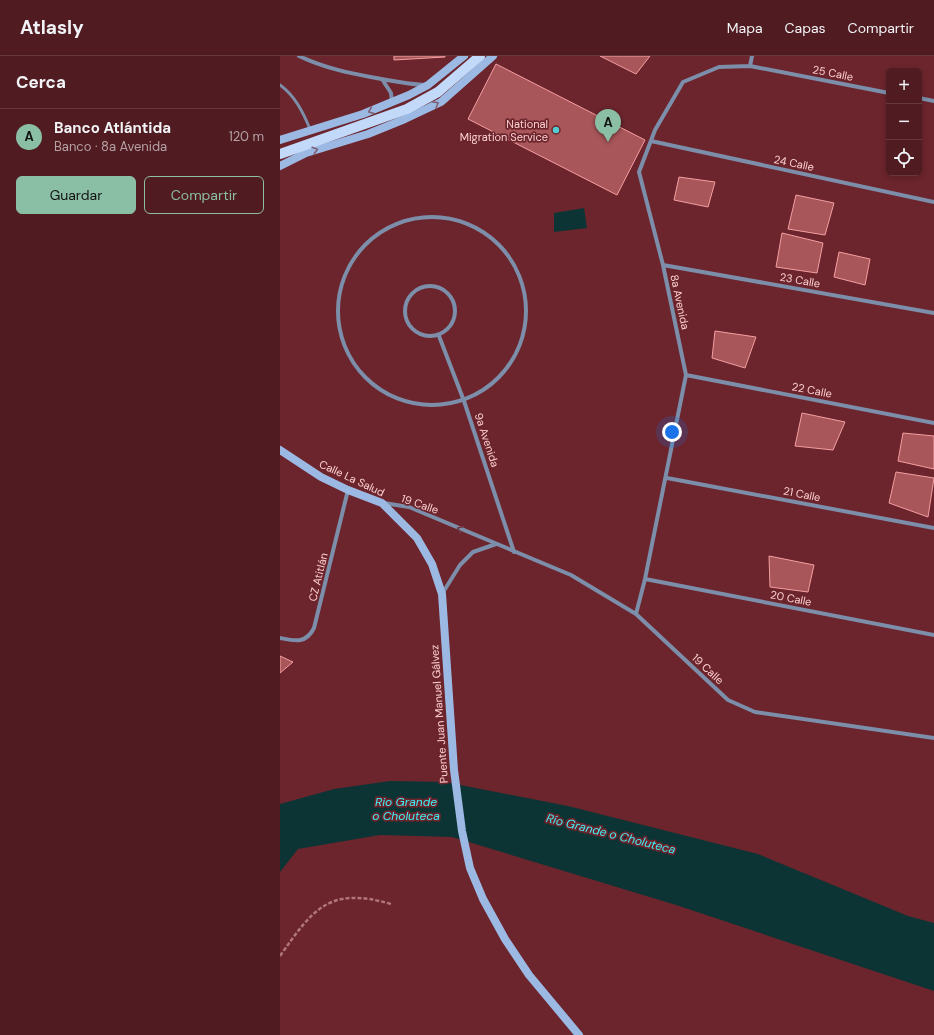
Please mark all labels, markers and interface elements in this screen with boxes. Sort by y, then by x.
text: Atlasly [20,15,84,40]
text: Mapa [727,19,763,37]
text: Capas [785,19,826,37]
text: Compartir [848,19,914,37]
street label: 25 Calle [812,62,854,84]
map controls [886,68,922,176]
button: + [886,68,922,104]
text: Cerca [16,71,66,93]
one-way arrow [432,101,439,108]
button: − [886,104,922,140]
one-way arrow [367,106,374,114]
pin: A [595,109,621,142]
place label: National Migration Service [460,117,548,144]
text: Banco Atlántida [54,118,171,138]
marker: National Migration Service [551,125,561,135]
text: A [24,128,34,145]
text: 120 m [229,128,264,145]
text: Banco · 8a Avenida [54,138,167,155]
button: locate [886,140,922,176]
one-way arrow [312,146,319,155]
street label: 24 Calle [773,152,815,174]
button: Guardar [16,176,136,214]
button: Compartir [144,176,264,214]
street label: 23 Calle [779,270,821,290]
street label: 8a Avenida [667,273,693,331]
street label: 22 Calle [791,379,833,401]
street label: 9a Avenida [472,411,502,469]
your location [662,422,682,442]
street label: Calle La Salud [317,457,387,499]
street label: 21 Calle [782,484,822,504]
street label: 19 Calle [400,491,440,517]
one-way arrow [457,525,464,533]
street label: CZ Atitlán [305,551,331,603]
street label: 20 Calle [769,587,813,609]
street label: Puente Juan Manuel Gálvez [427,644,451,784]
street label: 19 Calle [689,651,727,687]
water label: Rio Grande o Choluteca [372,794,440,824]
water label: Río Grande o Choluteca [545,810,678,858]

